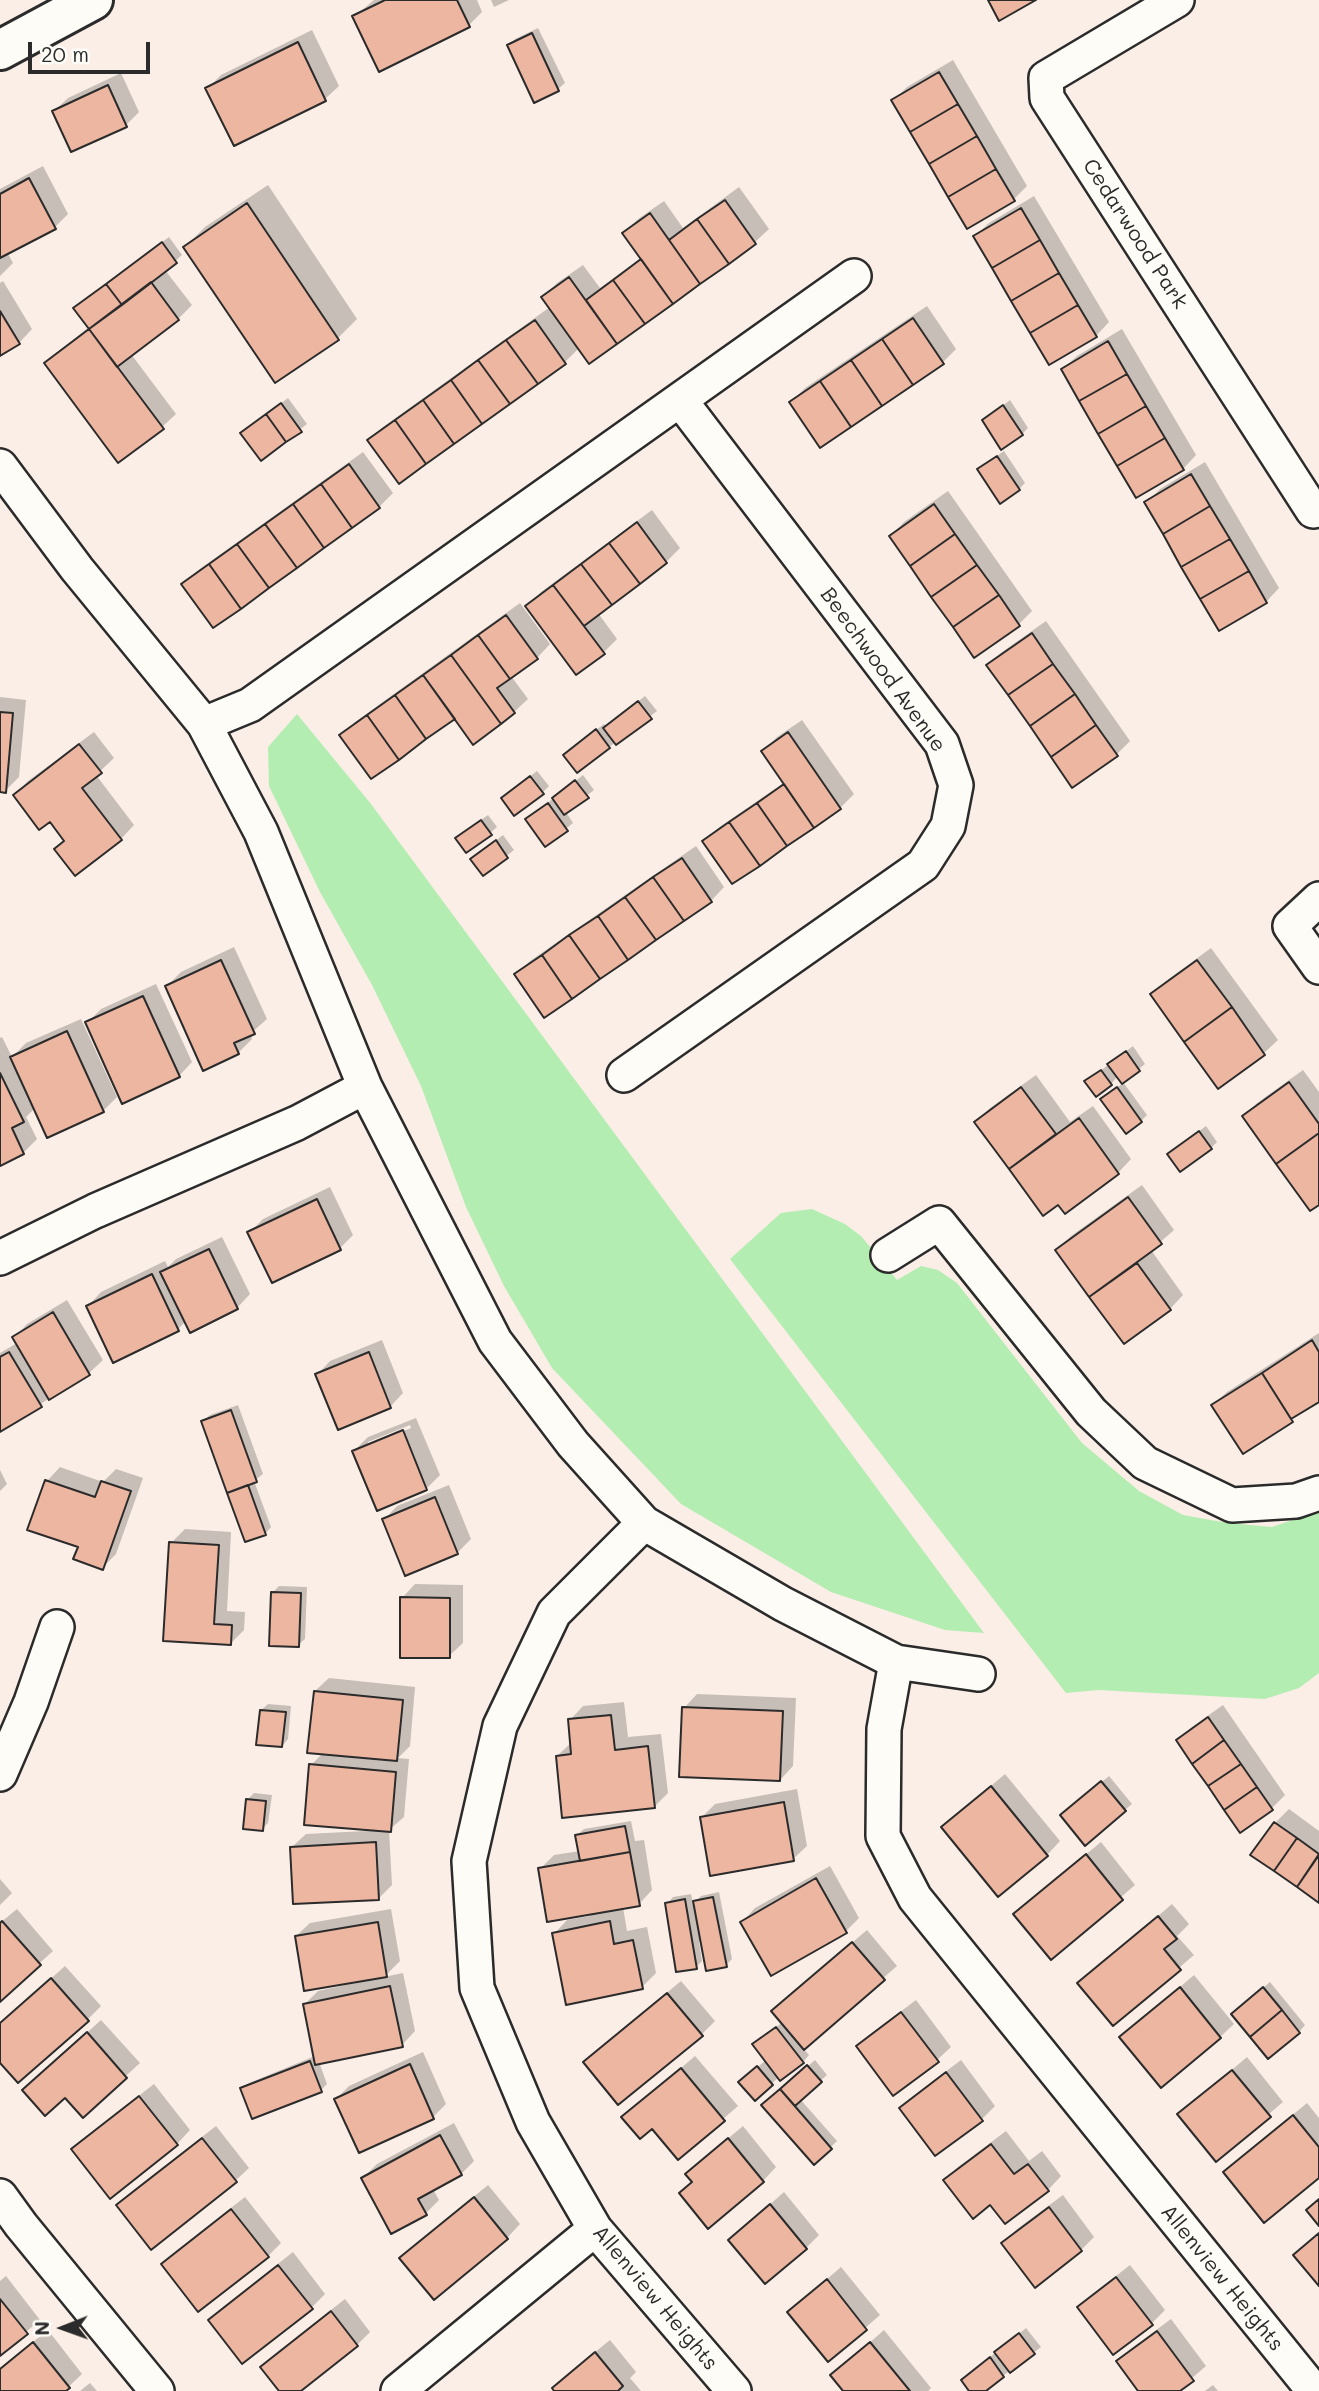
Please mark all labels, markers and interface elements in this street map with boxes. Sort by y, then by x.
scale bar [32,28,154,72]
text: 20 m [41,40,89,67]
street label: Cedarwood Park [1077,154,1193,314]
street label: Beechwood Avenue [815,583,951,757]
street label: Allenview Heights [1155,2200,1289,2356]
street label: Allenview Heights [587,2221,723,2375]
north arrow [28,2293,98,2363]
text: N [29,2321,54,2336]

